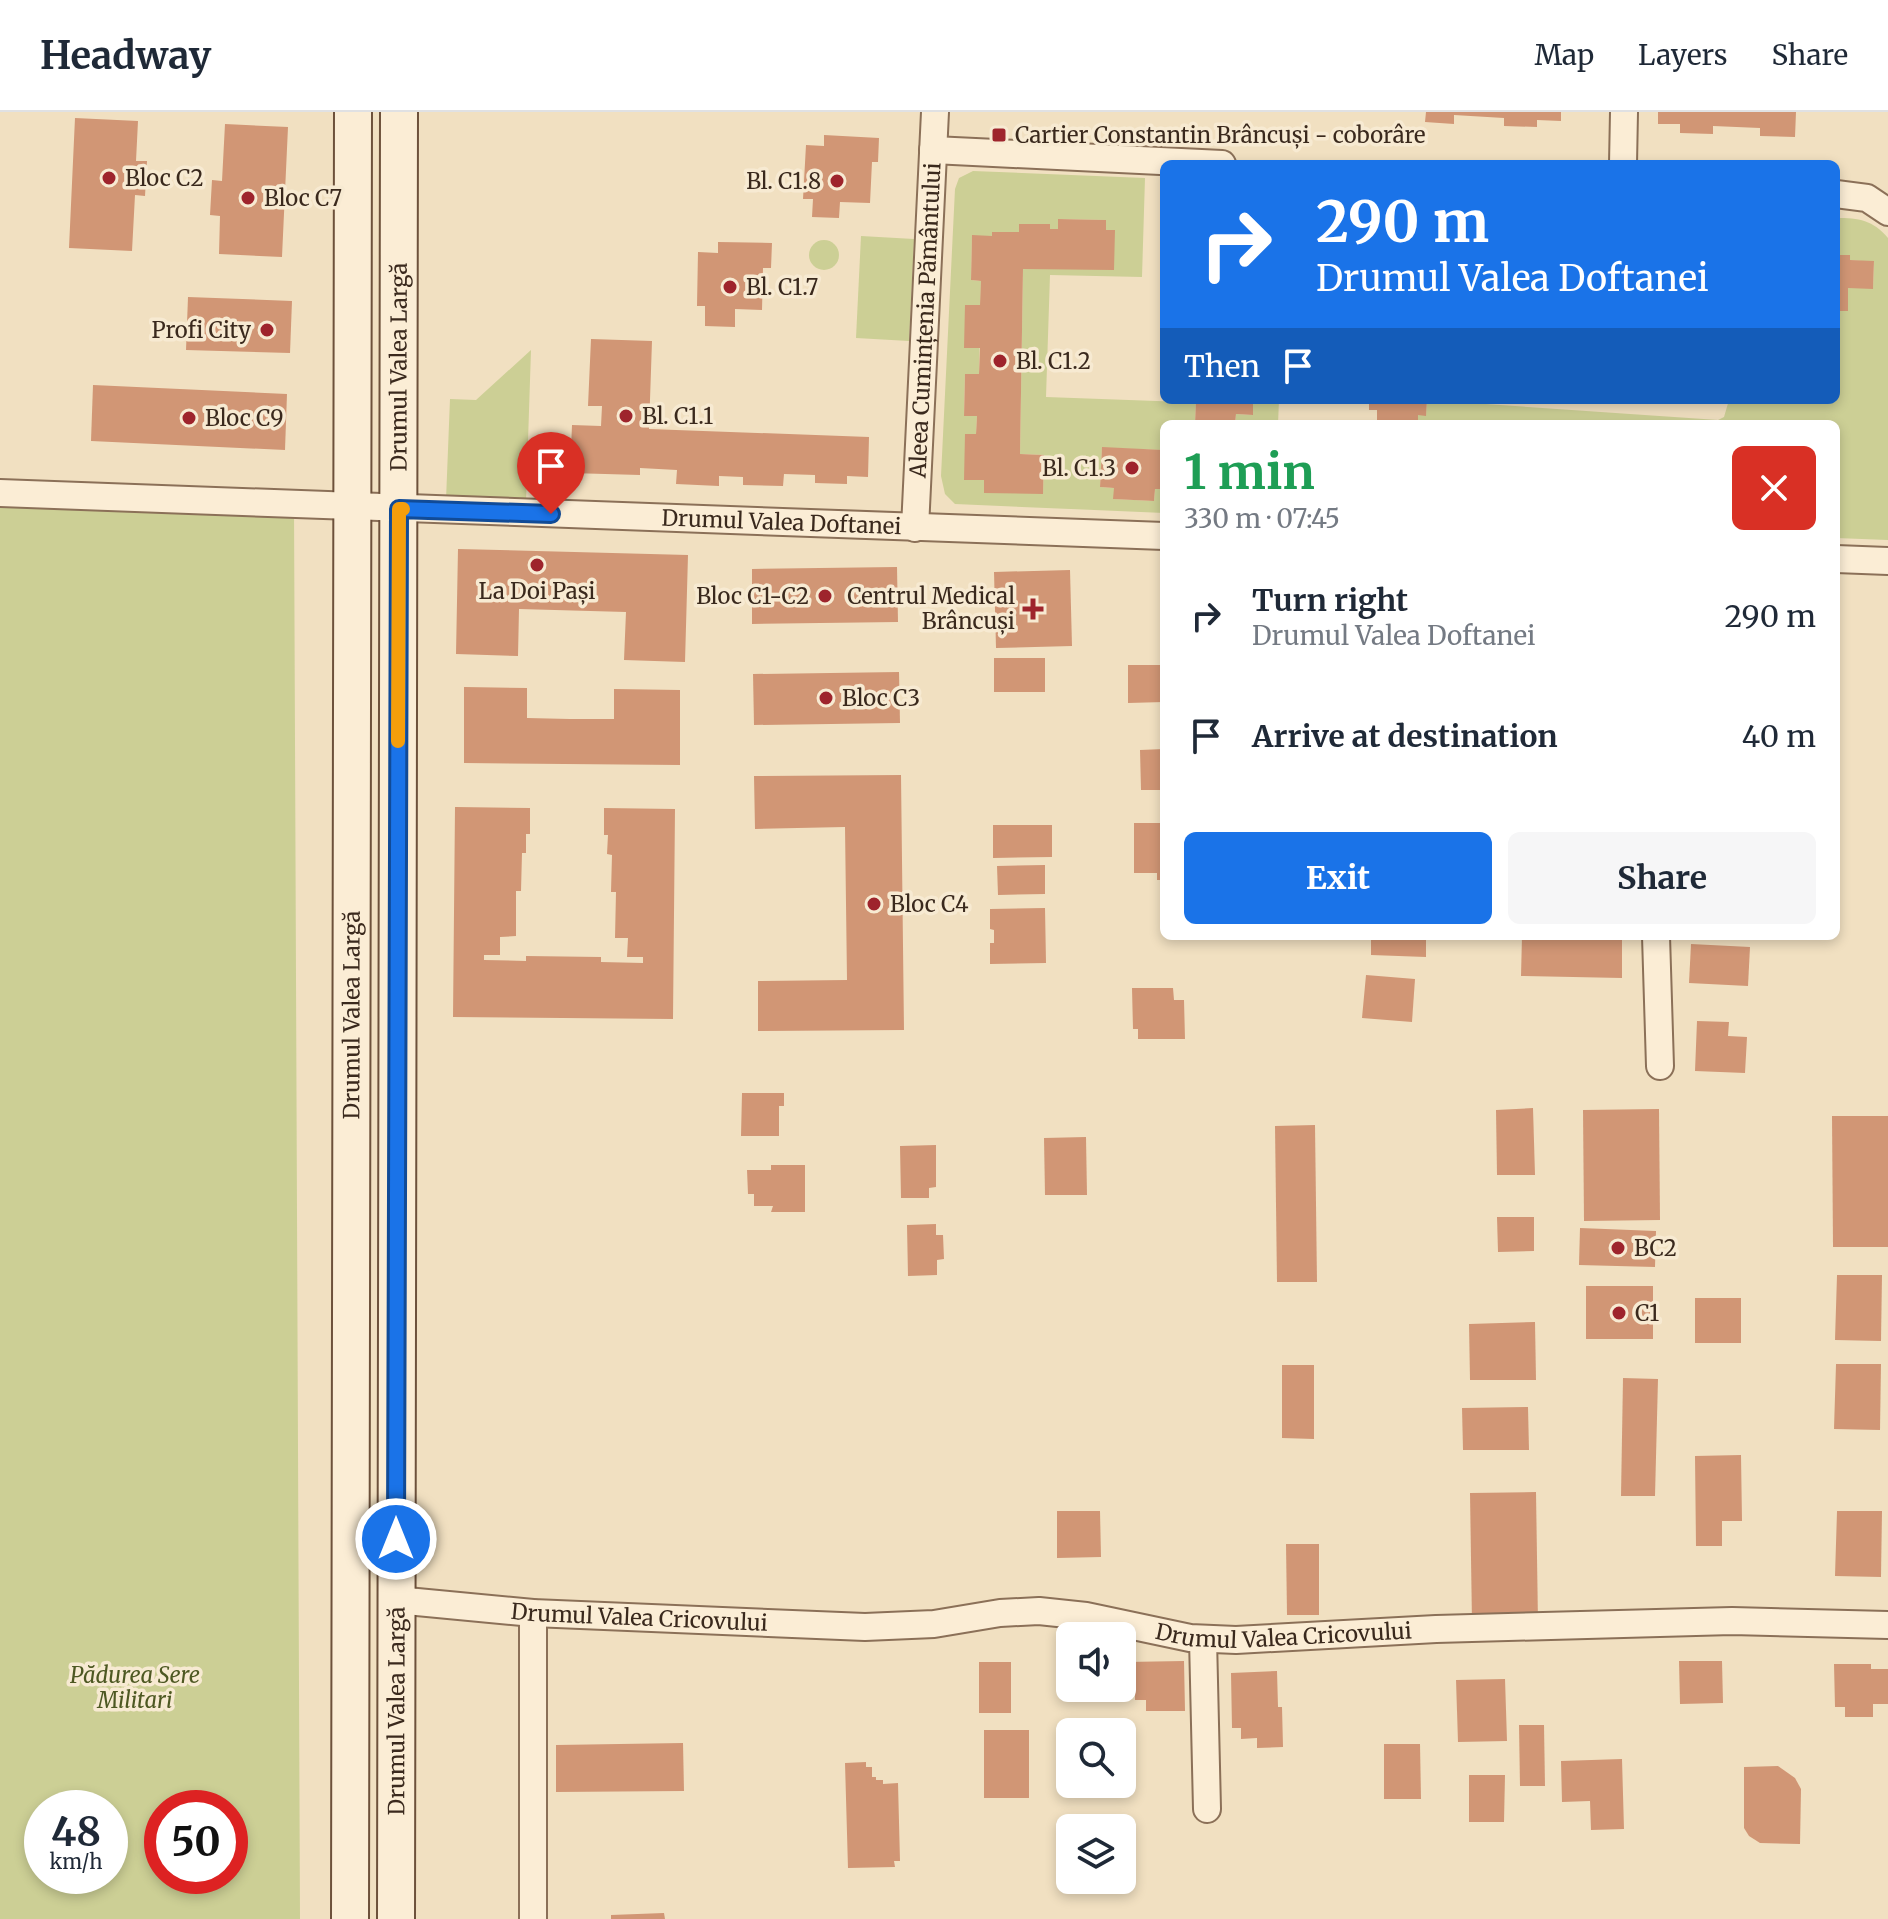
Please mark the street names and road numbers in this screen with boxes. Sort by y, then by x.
street label: Aleea Cumințenia Pământului [903,162,947,480]
street label: Drumul Valea Largă [384,262,413,471]
street label: Drumul Valea Doftanei [661,503,902,540]
street label: Drumul Valea Largă [337,910,366,1119]
street label: Drumul Valea Cricovului [510,1597,768,1637]
street label: Drumul Valea Largă [382,1606,411,1815]
street label: Drumul Valea Cricovului [1153,1616,1412,1654]

